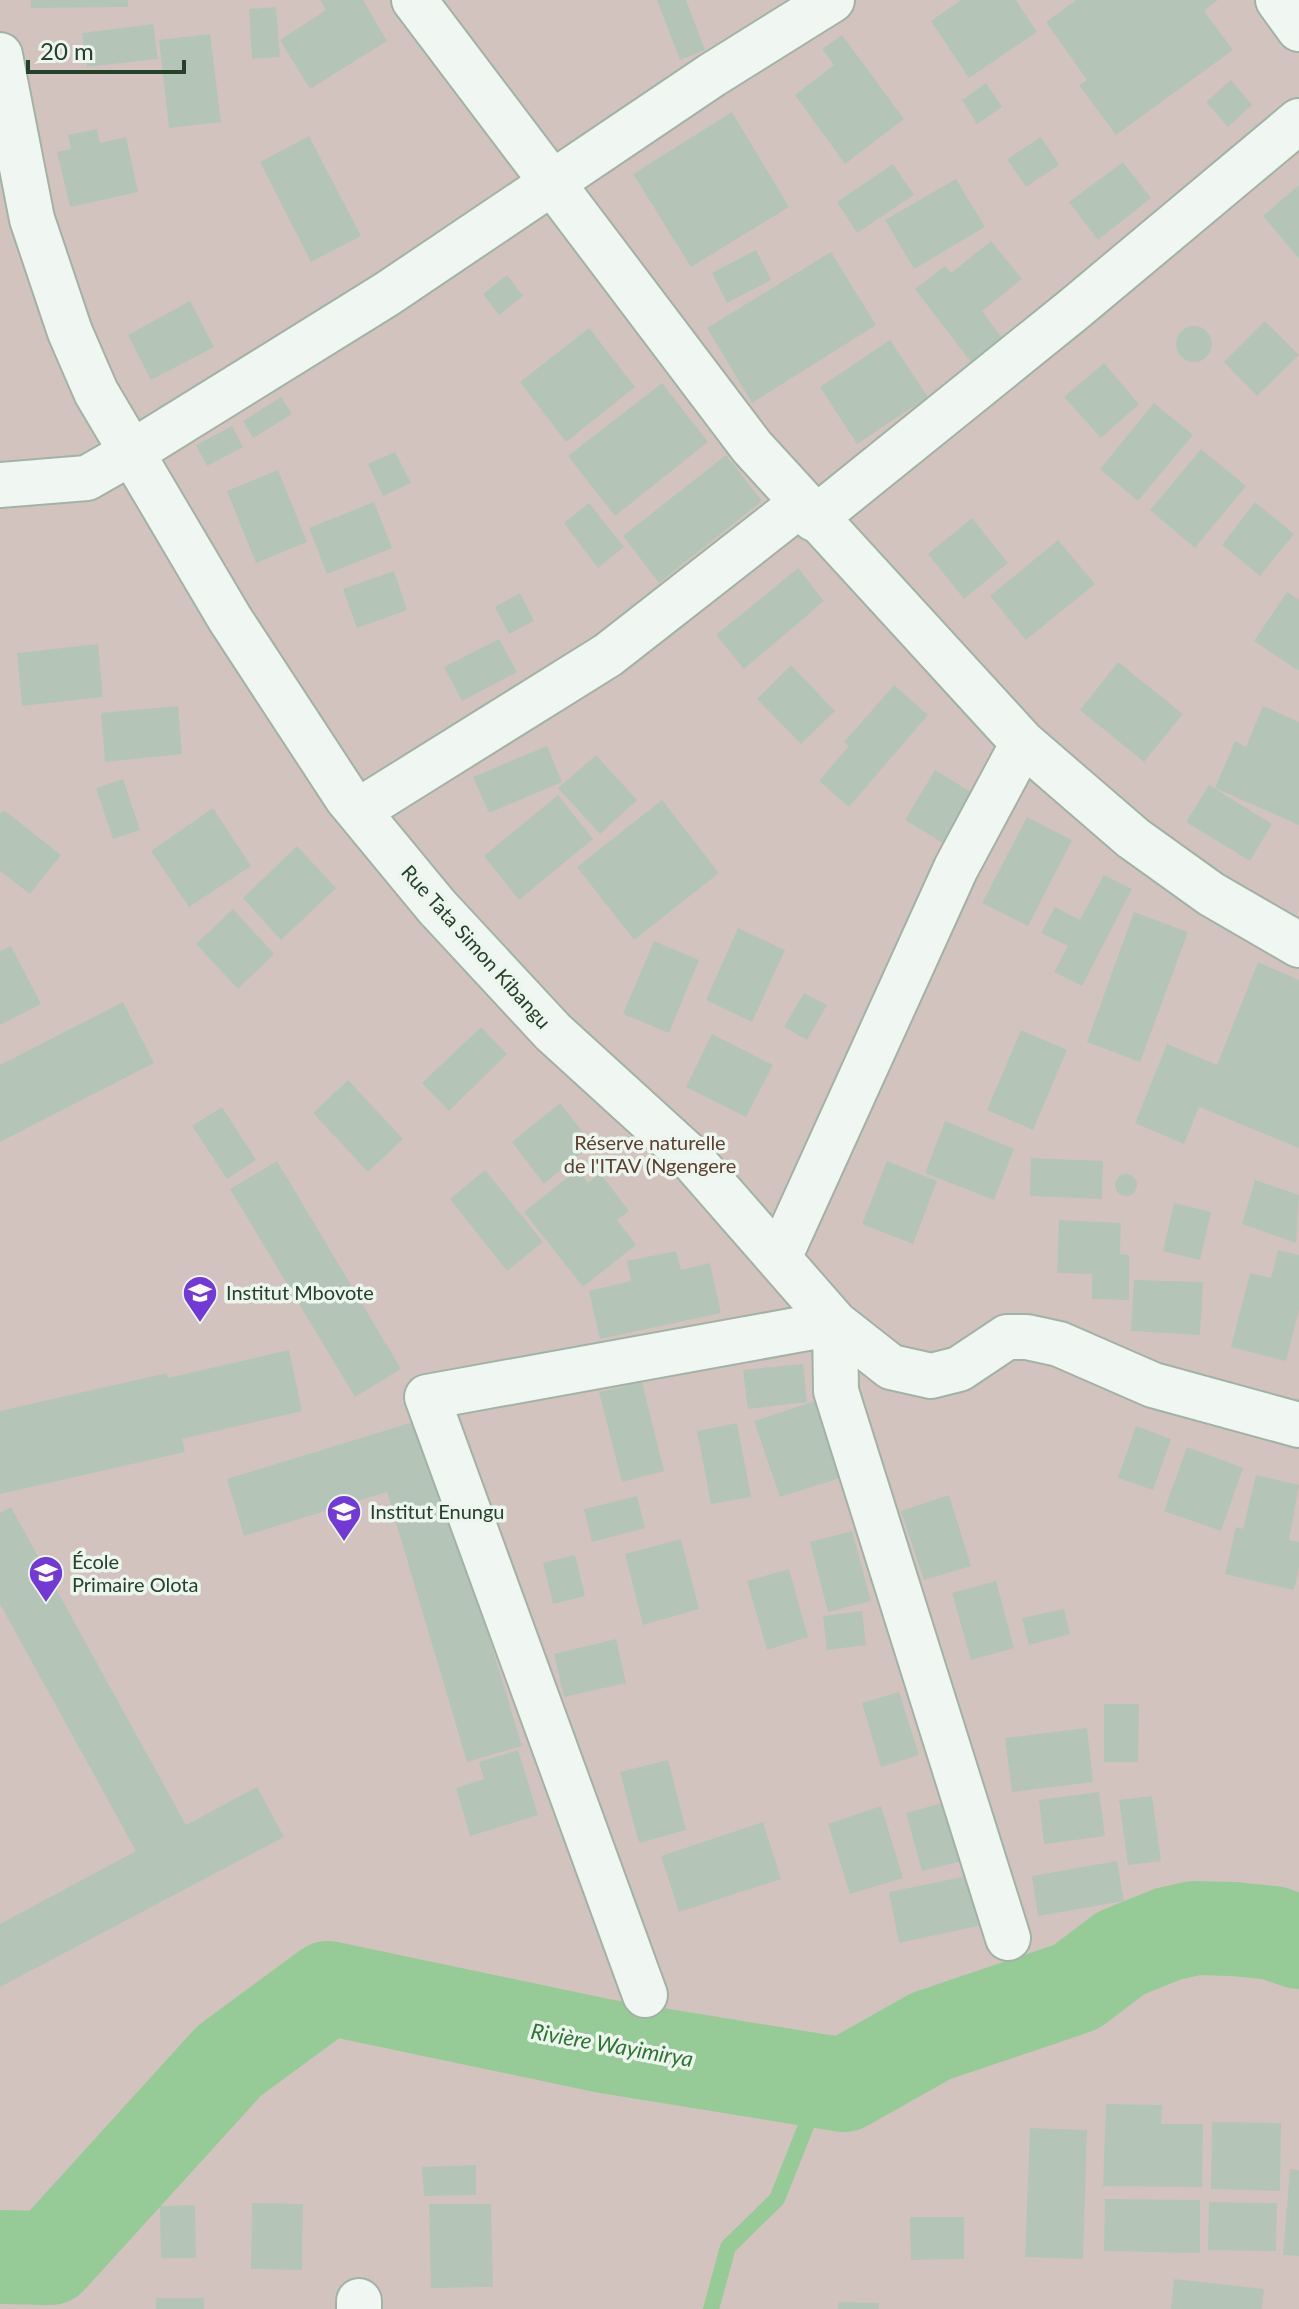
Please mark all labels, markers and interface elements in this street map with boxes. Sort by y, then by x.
scale bar [28,24,184,74]
text: 20 m [40,36,94,65]
street label: Rue Tata Simon Kibangu [397,860,556,1033]
park label: Réserve naturelle de l'ITAV (Ngengere [564,1130,736,1177]
school or university icon: Institut Mbovote [181,1274,219,1324]
place label: Institut Mbovote [226,1280,374,1304]
school or university icon: Institut Enungu [325,1493,363,1543]
place label: Institut Enungu [370,1499,505,1523]
place label: École Primaire Olota [72,1549,198,1596]
school or university icon: École Primaire Olota [27,1554,65,1604]
water label: Rivière Wayimirya [529,2017,695,2072]

